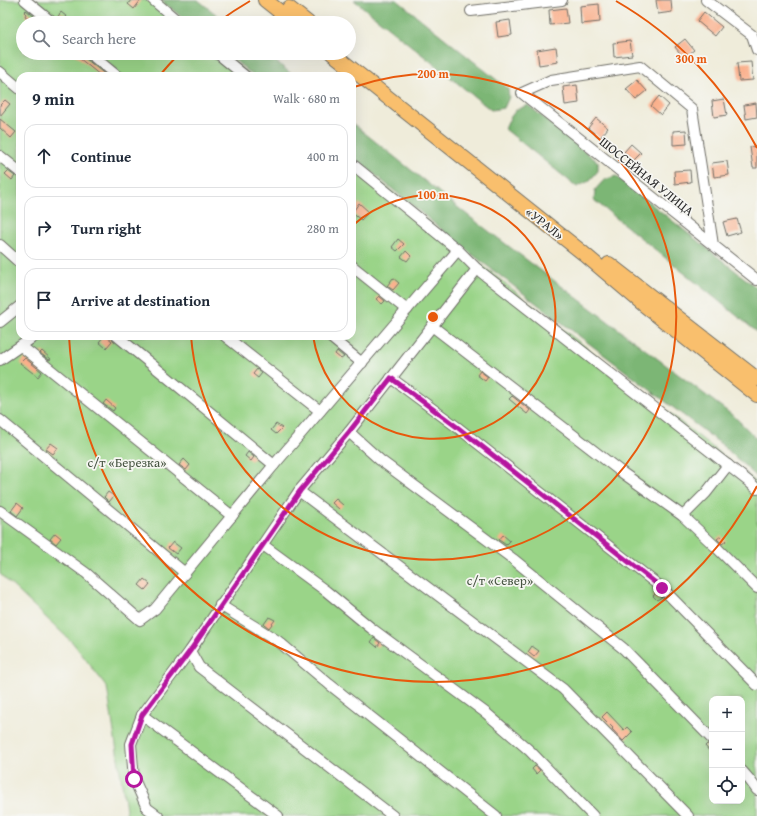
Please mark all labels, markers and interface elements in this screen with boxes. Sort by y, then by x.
search box [16,16,356,60]
icon: search [30,27,52,49]
text: Search here [62,28,136,49]
text: 300 m [675,50,708,67]
text: 200 m [417,65,450,82]
text: 9 min [32,86,74,111]
text: Walk · 680 m [273,89,340,108]
street label: ШОССЕЙНАЯ УЛИЦА [595,132,698,220]
icon: ahead [33,145,55,167]
text: Continue [71,146,132,167]
text: 400 m [307,147,339,166]
text: 100 m [417,186,450,203]
street label: «УРАЛ» [522,202,568,244]
icon: right [33,217,55,239]
text: Turn right [71,218,142,239]
text: 280 m [307,219,339,238]
icon: arrive [33,289,55,311]
text: Arrive at destination [71,290,210,311]
centre of rings [426,310,440,324]
park label: с/т «Березка» [87,453,167,472]
park label: с/т «Север» [467,571,533,590]
route end [653,579,671,597]
map controls [709,696,745,804]
button: + [709,696,745,732]
button: − [709,732,745,768]
button: locate [709,768,745,804]
route start [125,770,143,788]

